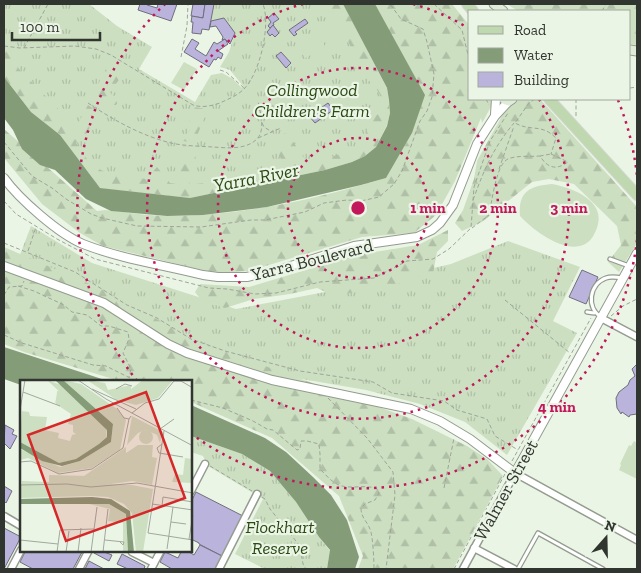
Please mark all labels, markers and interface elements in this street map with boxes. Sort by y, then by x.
scale bar [12,10,100,42]
legend [468,10,631,100]
text: 100 m [20,18,59,36]
text: Road [514,21,547,39]
text: Water [514,46,554,64]
text: Building [514,71,569,89]
park label: Collingwood Children's Farm [254,79,370,122]
water label: Yarra River [212,158,301,197]
centre of rings [349,199,367,217]
text: 1 min [410,199,446,217]
text: 2 min [479,199,517,217]
text: 3 min [550,199,588,217]
street label: Yarra Boulevard [248,234,375,286]
inset map [20,380,192,553]
text: 4 min [538,398,576,416]
street label: Walmer Street [469,435,543,544]
north arrow [581,513,631,563]
park label: Flockhart Reserve [245,516,315,559]
text: N [602,516,619,536]

